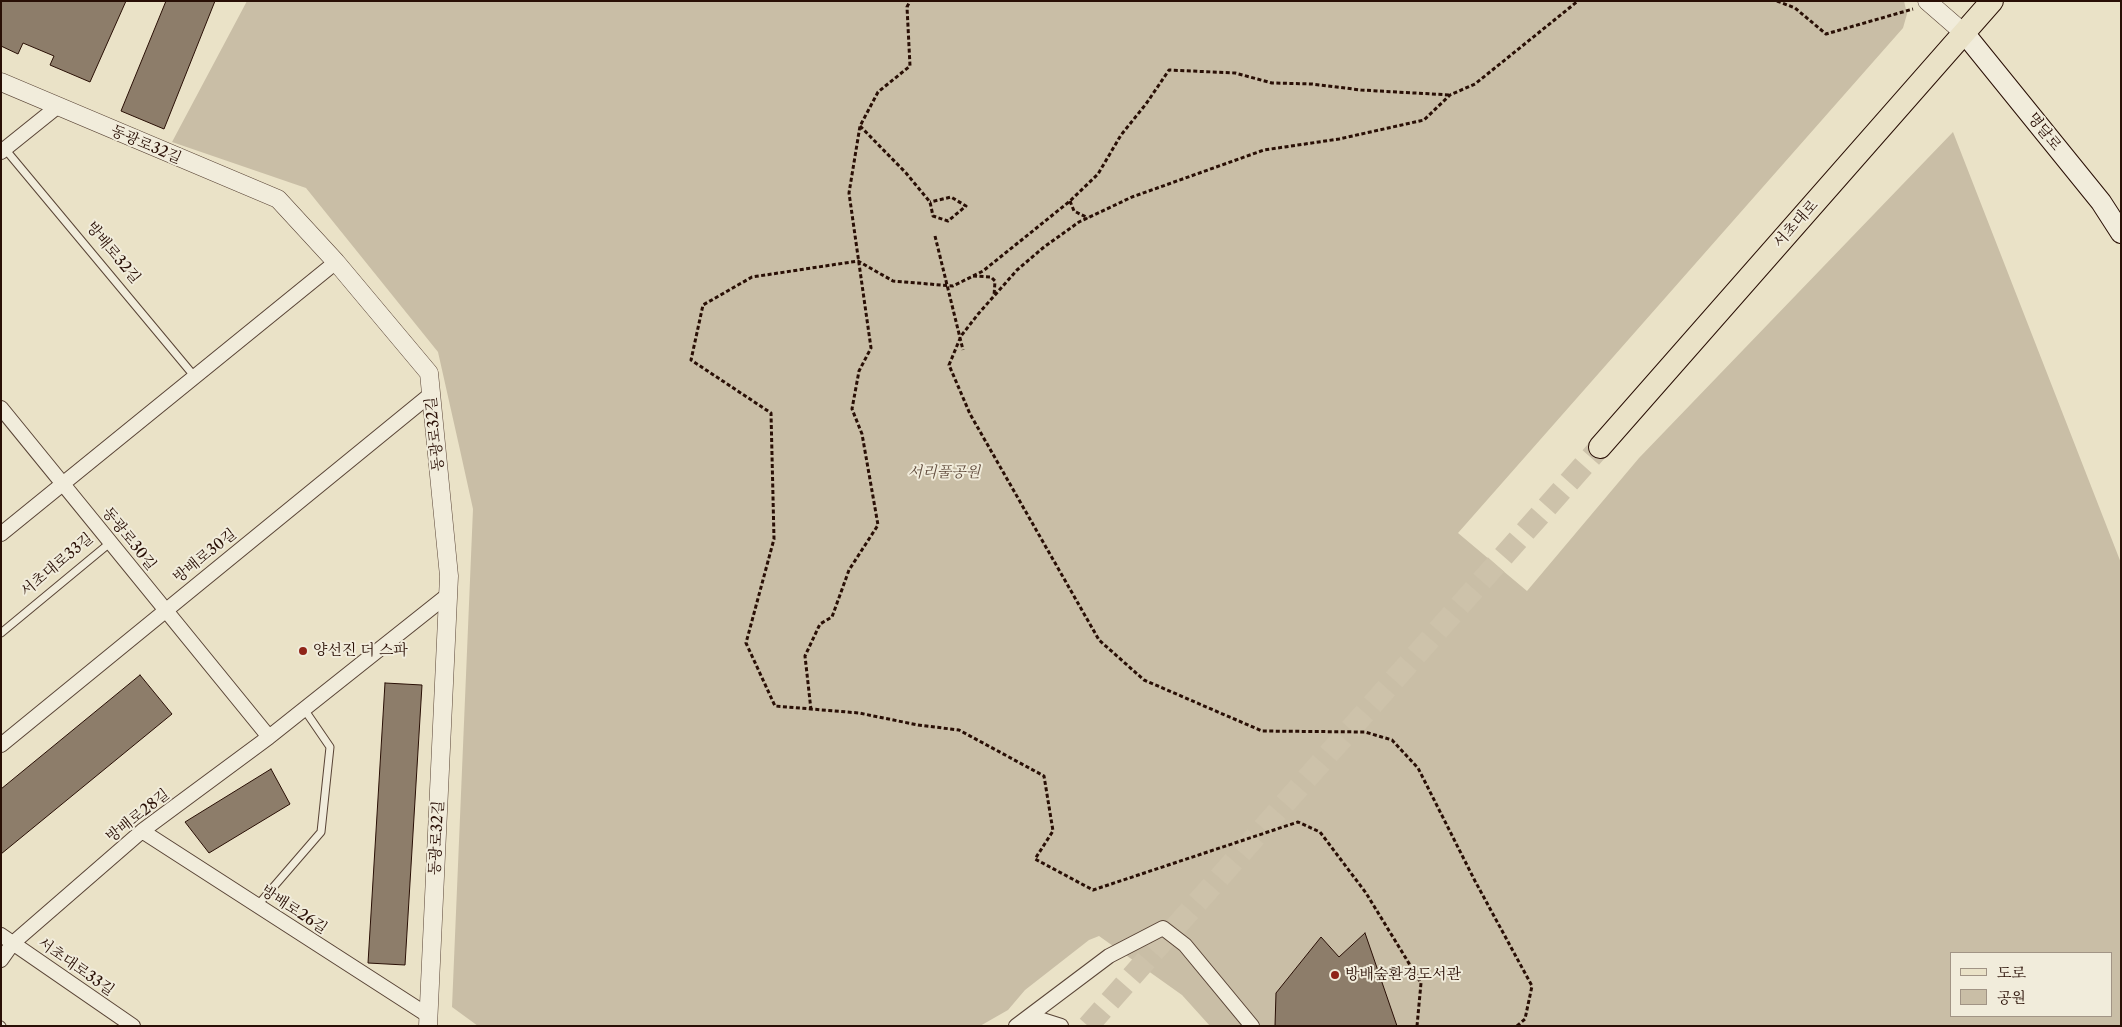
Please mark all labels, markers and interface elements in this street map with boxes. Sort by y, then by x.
street label: 명달로 [2023,109,2065,155]
street label: 동광로32길 [108,122,184,168]
street label: 서초대로 [1770,196,1822,252]
street label: 방배로32길 [82,219,144,287]
street label: 동광로32길 [422,396,448,472]
park label: 서리풀공원 [908,464,980,482]
street label: 동광로30길 [98,504,160,574]
street label: 방배로30길 [170,525,240,587]
street label: 서초대로33길 [17,530,97,600]
place label: 양선진 더 스파 [313,642,408,660]
marker: 양선진 더 스파 [297,645,309,657]
street label: 방배로28길 [103,786,173,846]
street label: 동광로32길 [426,800,448,876]
street label: 방배로26길 [257,882,331,938]
street label: 서초대로33길 [34,934,118,1000]
legend [1950,952,2112,1017]
text: 도로 [1997,963,2026,982]
place label: 방배숲환경도서관 [1345,966,1461,984]
marker: 방배숲환경도서관 [1329,969,1341,981]
text: 공원 [1997,988,2026,1007]

